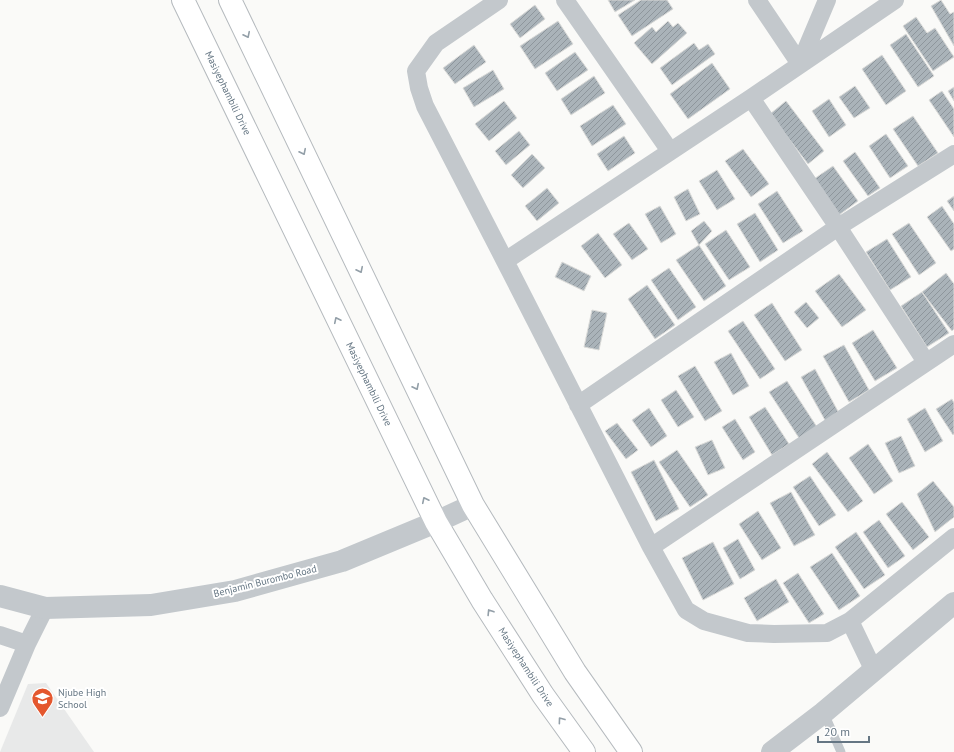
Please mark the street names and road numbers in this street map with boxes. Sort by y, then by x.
street label: Masiyephambili Drive [202,49,254,137]
street label: Masiyephambili Drive [343,340,395,428]
street label: Benjamin Burombo Road [212,562,318,600]
street label: Masiyephambili Drive [495,625,557,709]

